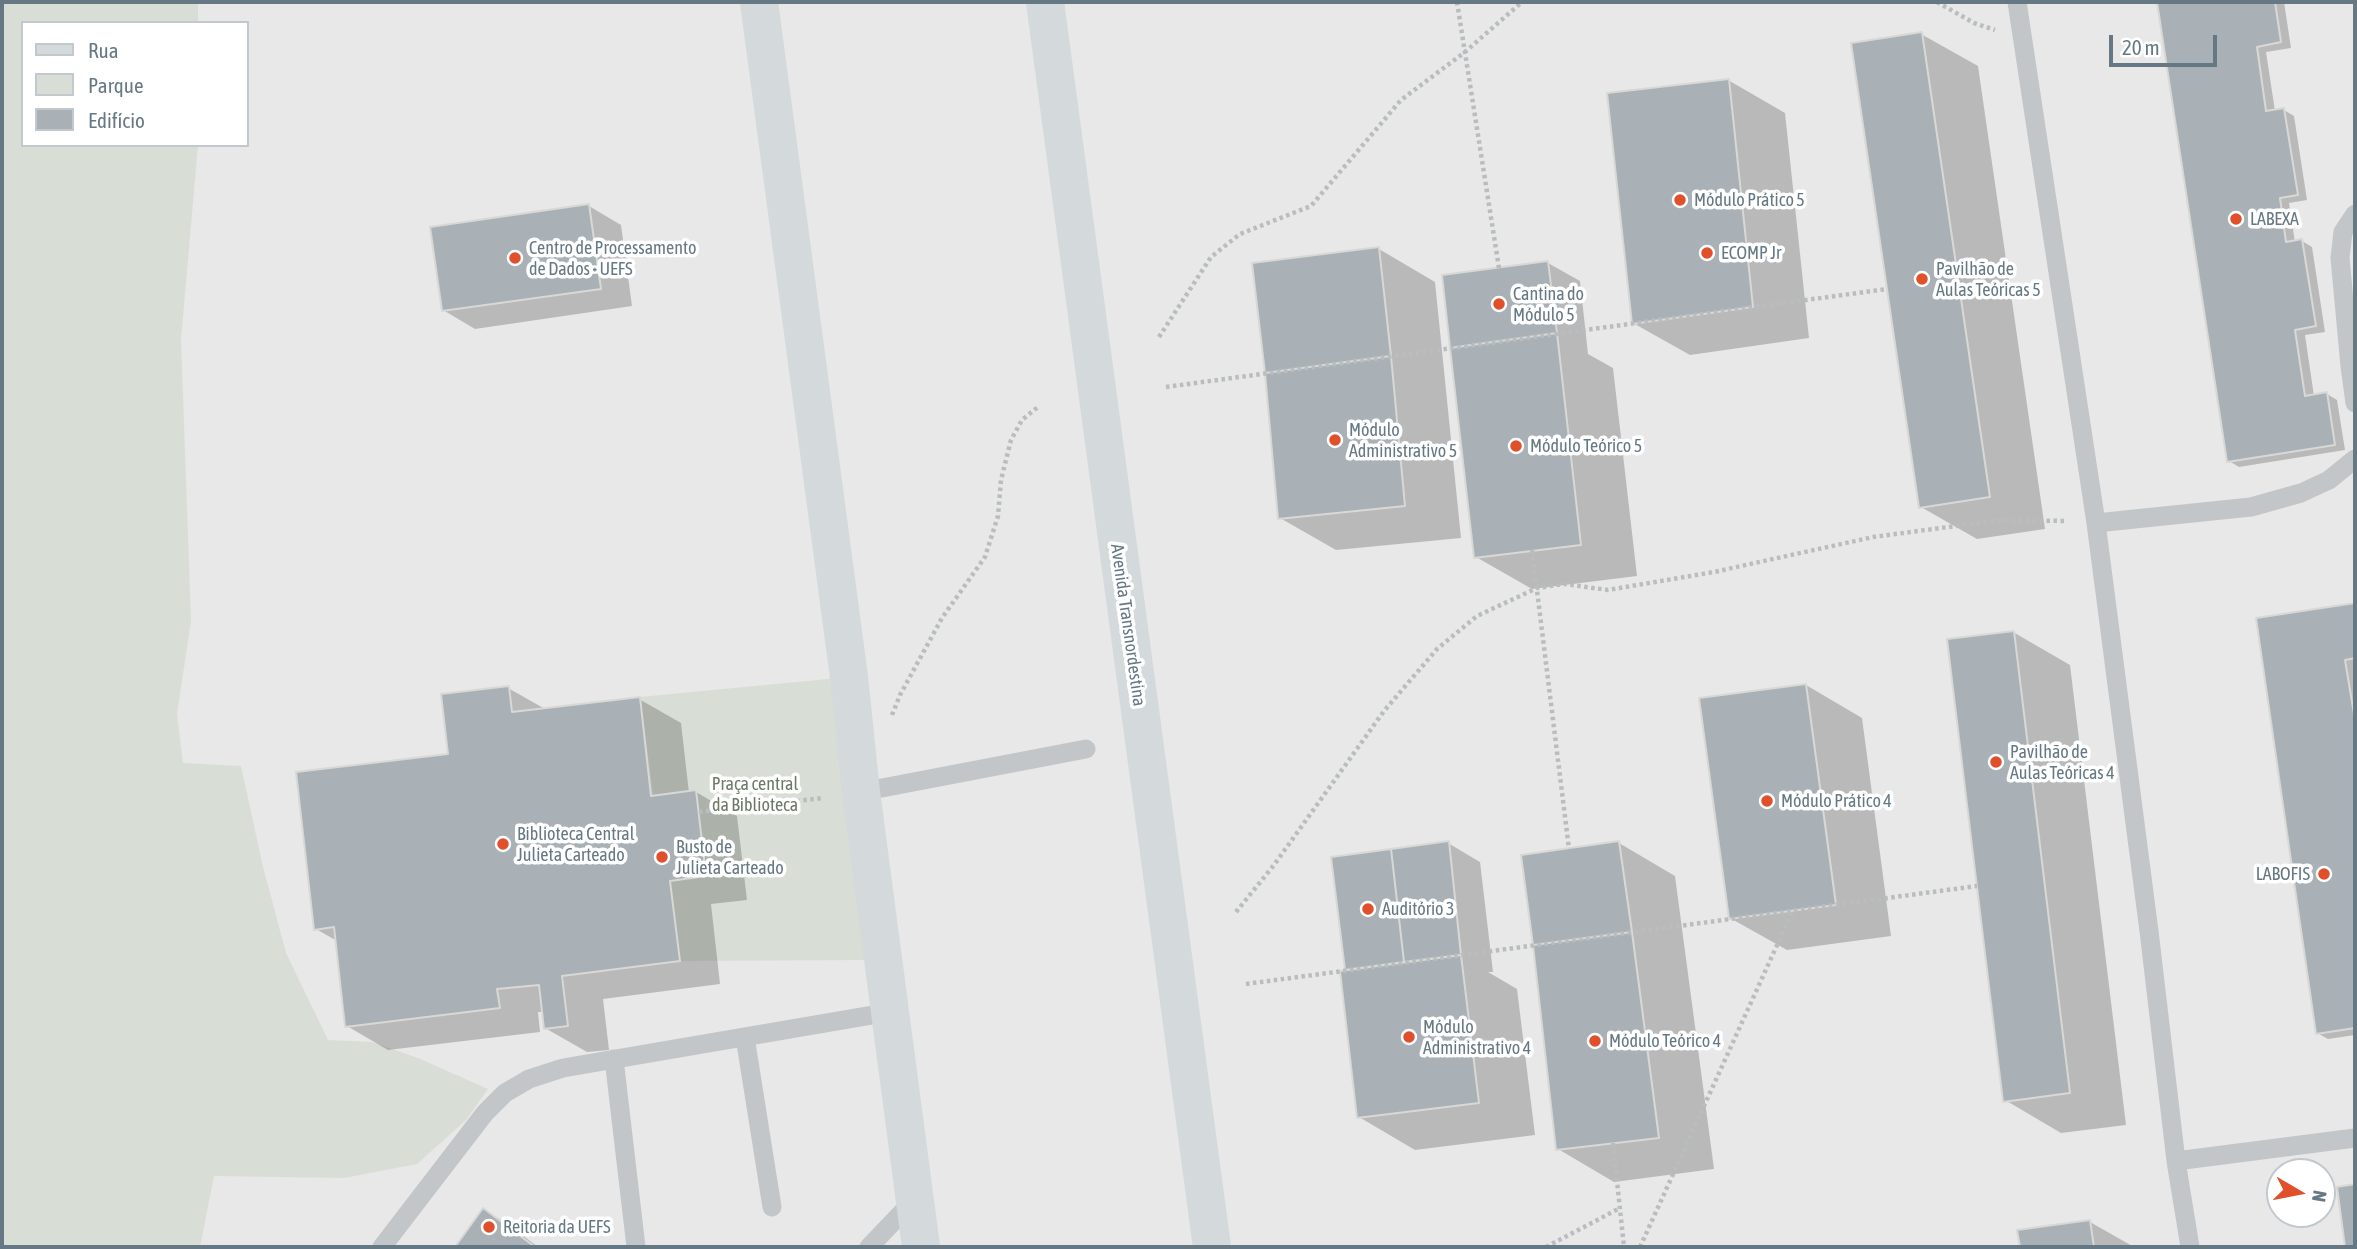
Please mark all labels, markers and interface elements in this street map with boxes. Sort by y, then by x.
legend [21,21,248,147]
scale bar [2112,21,2220,65]
text: 20 m [2122,35,2160,59]
text: Rua [88,38,118,62]
text: Parque [88,73,143,97]
text: Edifício [88,108,145,132]
place label: Módulo Prático 5 [1694,189,1805,211]
marker: Módulo Prático 5 [1672,192,1688,208]
place label: LABEXA [2250,208,2299,230]
marker: LABEXA [2228,211,2244,227]
place label: Centro de Processamento de Dados - UEFS [529,237,696,280]
place label: ECOMP Jr [1721,242,1781,264]
marker: ECOMP Jr [1699,245,1715,261]
marker: Centro de Processamento de Dados - UEFS [507,250,523,266]
place label: Pavilhão de Aulas Teóricas 5 [1936,258,2041,300]
marker: Pavilhão de Aulas Teóricas 5 [1914,271,1930,287]
place label: Cantina do Módulo 5 [1513,283,1584,326]
marker: Cantina do Módulo 5 [1491,296,1507,312]
place label: Módulo Administrativo 5 [1349,419,1457,462]
marker: Módulo Administrativo 5 [1327,432,1343,448]
place label: Módulo Teórico 5 [1530,435,1642,457]
marker: Módulo Teórico 5 [1508,438,1524,454]
street label: Avenida Transnordestina [1106,542,1150,708]
place label: Pavilhão de Aulas Teóricas 4 [2010,741,2115,784]
marker: Pavilhão de Aulas Teóricas 4 [1988,754,2004,770]
park label: Praça central da Biblioteca [712,773,798,816]
place label: Módulo Prático 4 [1781,790,1892,812]
marker: Módulo Prático 4 [1759,793,1775,809]
place label: Biblioteca Central Julieta Carteado [517,823,634,866]
marker: Biblioteca Central Julieta Carteado [495,836,511,852]
place label: Busto de Julieta Carteado [676,836,784,878]
marker: Busto de Julieta Carteado [654,849,670,865]
place label: LABOFIS [2256,863,2310,885]
marker: LABOFIS [2316,866,2332,882]
place label: Auditório 3 [1382,898,1454,920]
marker: Auditório 3 [1360,901,1376,917]
place label: Módulo Administrativo 4 [1423,1016,1531,1058]
marker: Módulo Administrativo 4 [1401,1029,1417,1045]
place label: Módulo Teórico 4 [1609,1030,1721,1052]
marker: Módulo Teórico 4 [1587,1033,1603,1049]
north arrow [2266,1158,2336,1228]
text: N [2308,1189,2332,1204]
place label: Reitoria da UEFS [503,1216,611,1238]
marker: Reitoria da UEFS [481,1219,497,1235]

